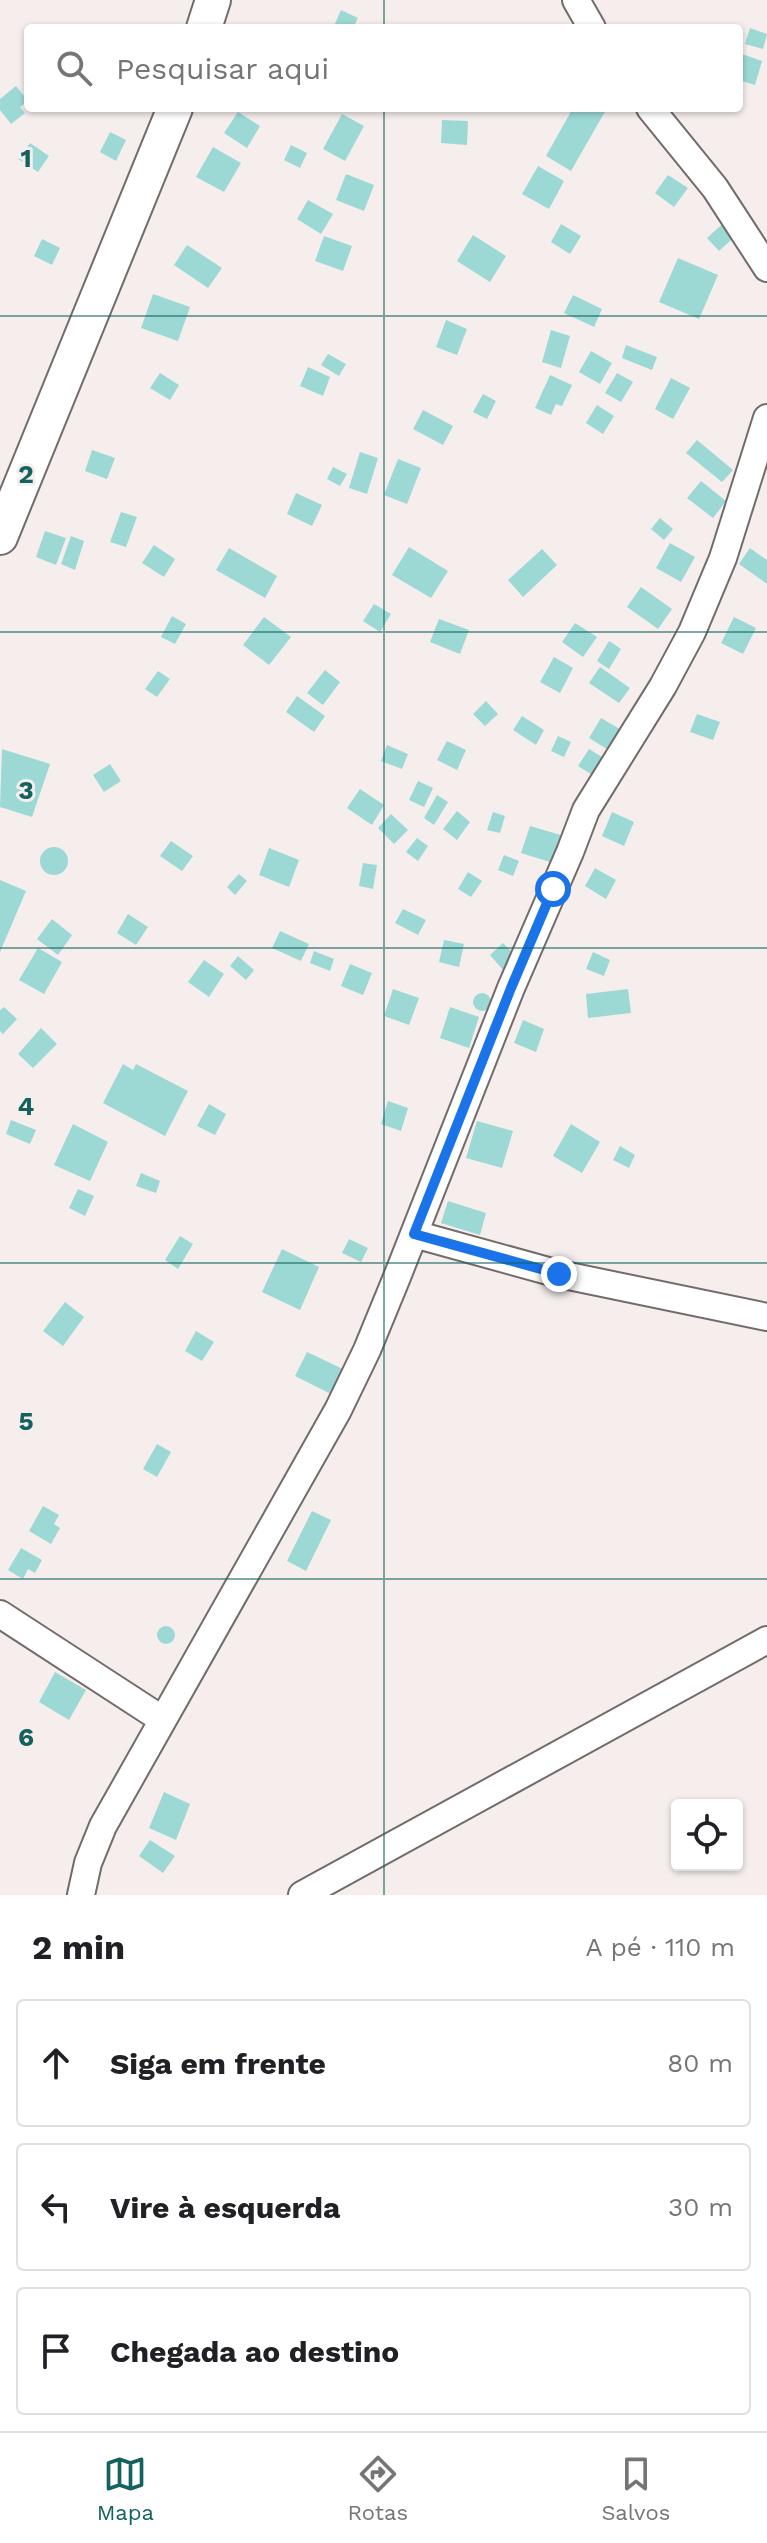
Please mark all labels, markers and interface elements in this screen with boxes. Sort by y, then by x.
search box [24,24,743,112]
icon: search [52,46,96,90]
text: Pesquisar aqui [116,51,329,86]
text: 1 [20,143,32,173]
text: 2 [18,459,34,489]
text: 3 [18,775,34,805]
route start [535,871,571,907]
text: 4 [18,1091,35,1121]
route end [541,1256,577,1292]
text: 5 [18,1406,34,1436]
text: 6 [18,1722,34,1752]
map controls [671,1799,743,1871]
button: locate [671,1799,743,1871]
text: 2 min [32,1927,125,1967]
text: A pé · 110 m [586,1932,735,1962]
icon: ahead [34,2041,78,2085]
text: Siga em frente [110,2046,326,2081]
text: 80 m [667,2048,733,2078]
icon: left [34,2185,78,2229]
text: Vire à esquerda [110,2190,340,2225]
text: 30 m [668,2192,733,2222]
icon: arrive [34,2329,78,2373]
text: Chegada ao destino [110,2334,399,2369]
tab: Mapa [97,2452,154,2525]
tab: Rotas [347,2452,408,2525]
tab: Salvos [601,2452,670,2525]

